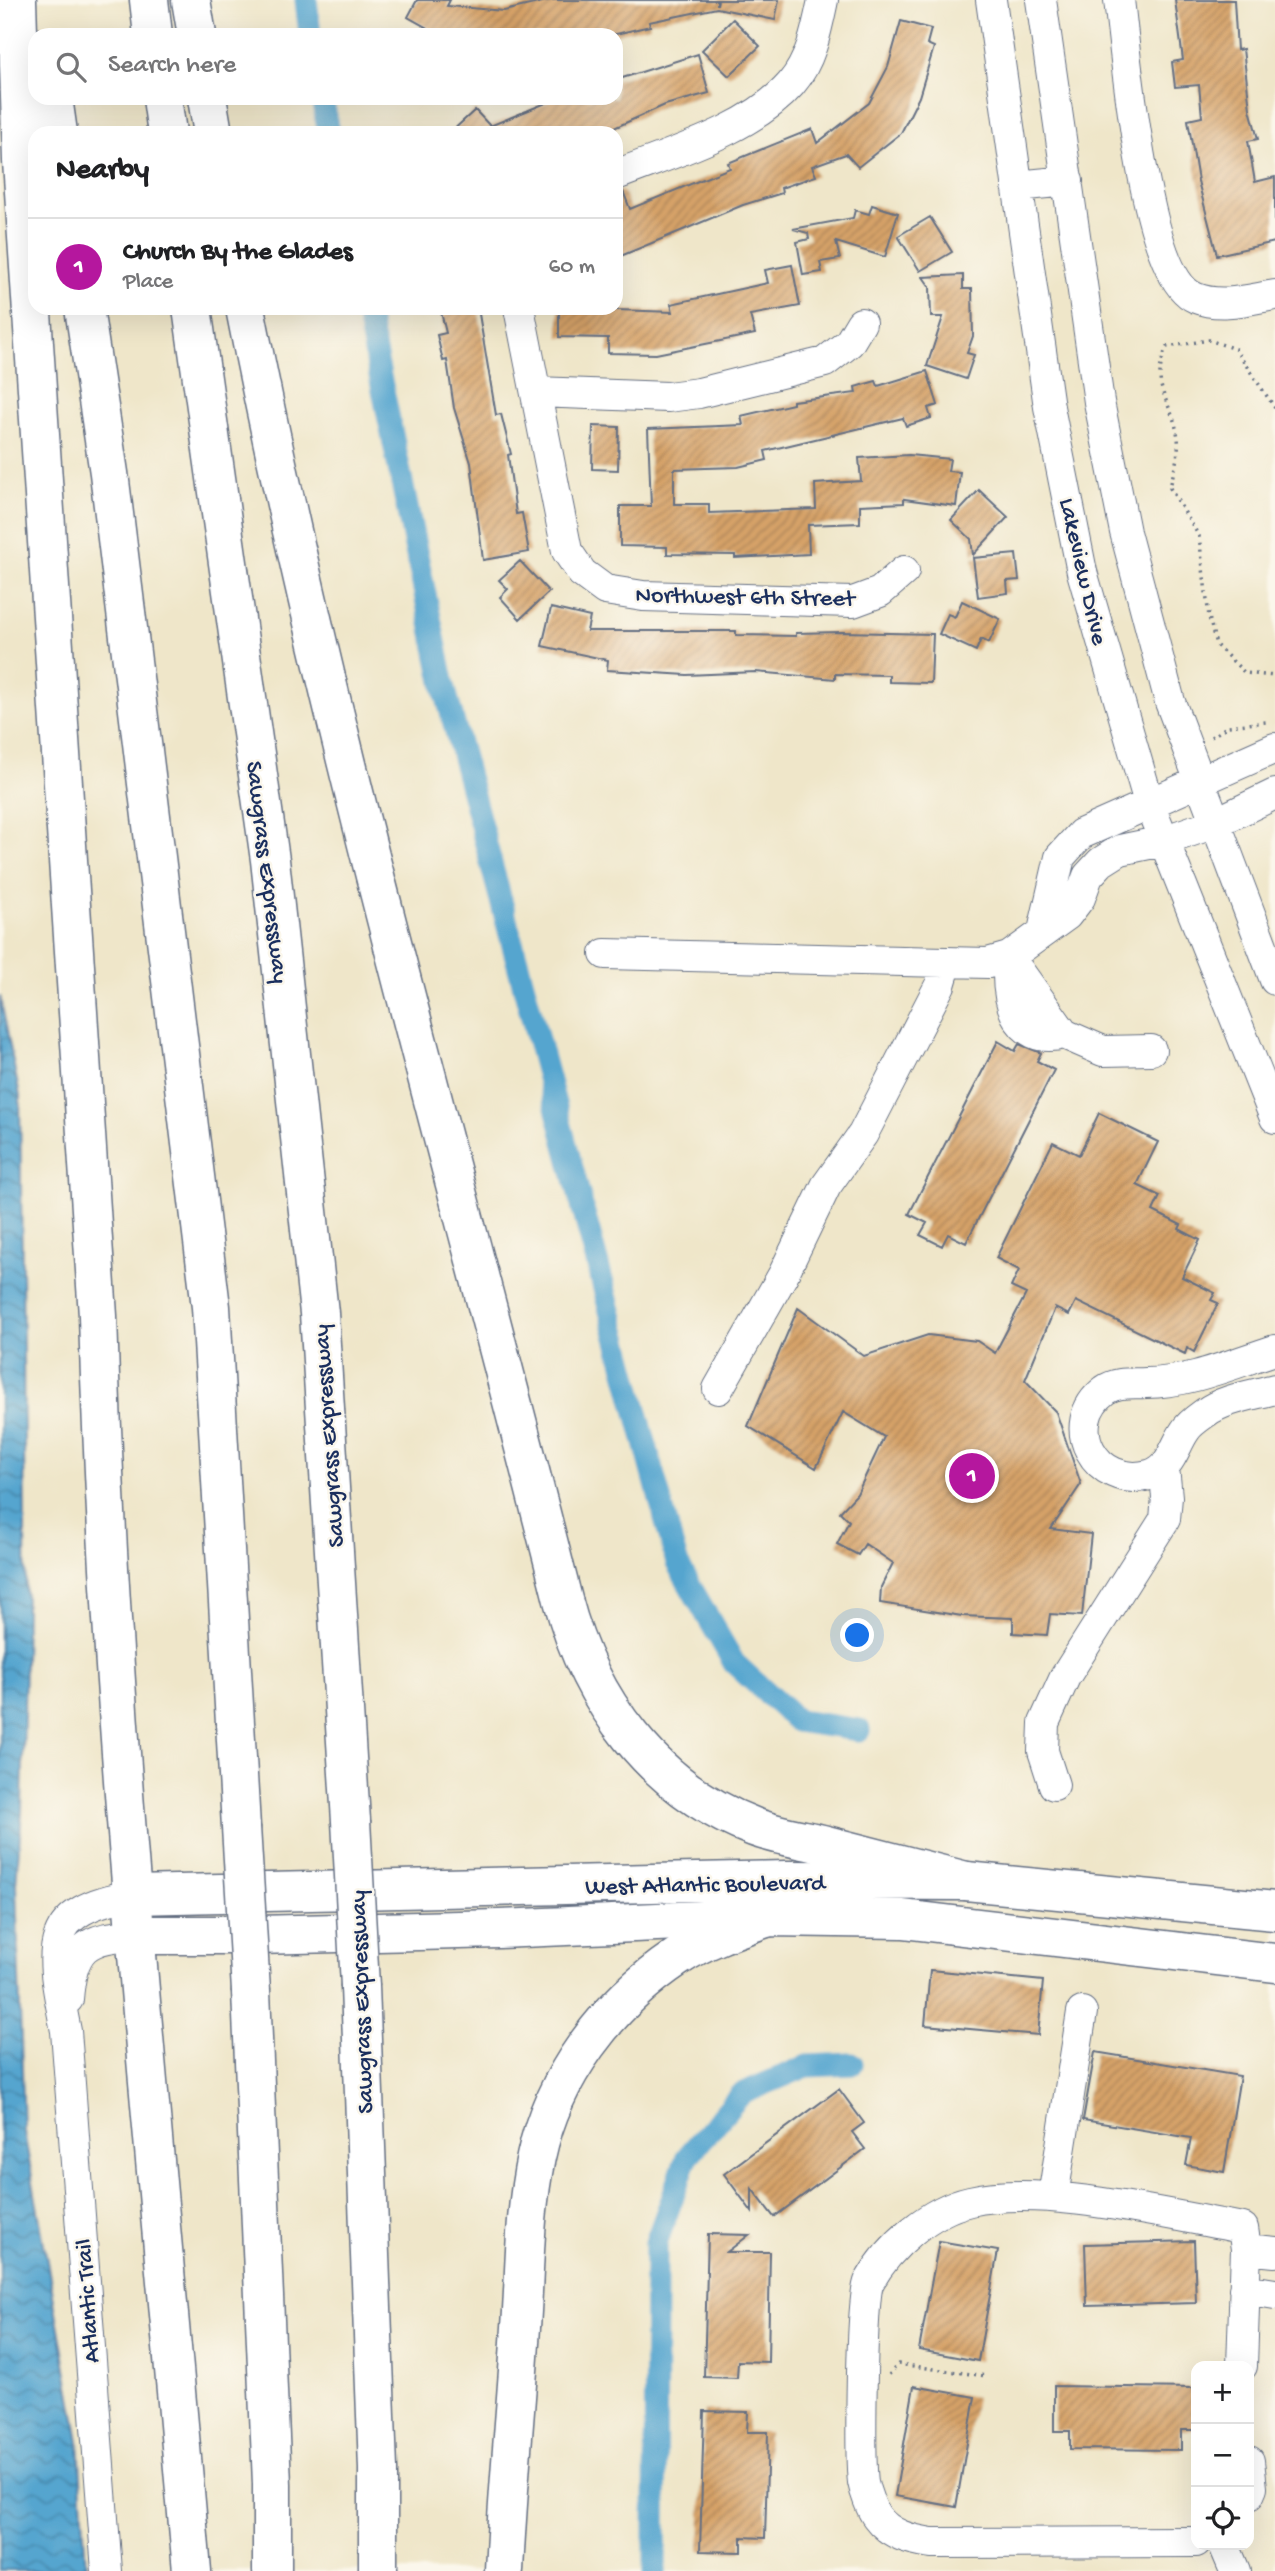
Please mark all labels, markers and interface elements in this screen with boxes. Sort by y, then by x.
search box [28,28,623,105]
icon: search [52,48,90,86]
text: Search here [108,51,236,82]
text: Nearby [56,154,149,189]
text: Church By the Glades [123,238,353,269]
text: 1 [74,254,84,281]
text: 60 m [549,254,595,281]
text: Place [123,269,173,296]
street label: Lakeview Drive [1051,495,1113,649]
street label: Northwest 6th Street [635,582,857,615]
street label: Sawgrass Expressway [238,760,294,985]
street label: Sawgrass Expressway [308,1323,353,1548]
pin: 1 [949,1450,995,1502]
your location [840,1618,874,1652]
street label: West Atlantic Boulevard [585,1870,827,1903]
street label: Sawgrass Expressway [345,1889,382,2114]
street label: Atlantic Trail [71,2238,108,2364]
map controls [1191,2361,1254,2550]
button: + [1191,2361,1254,2424]
button: − [1191,2424,1254,2487]
button: locate [1191,2487,1254,2550]

